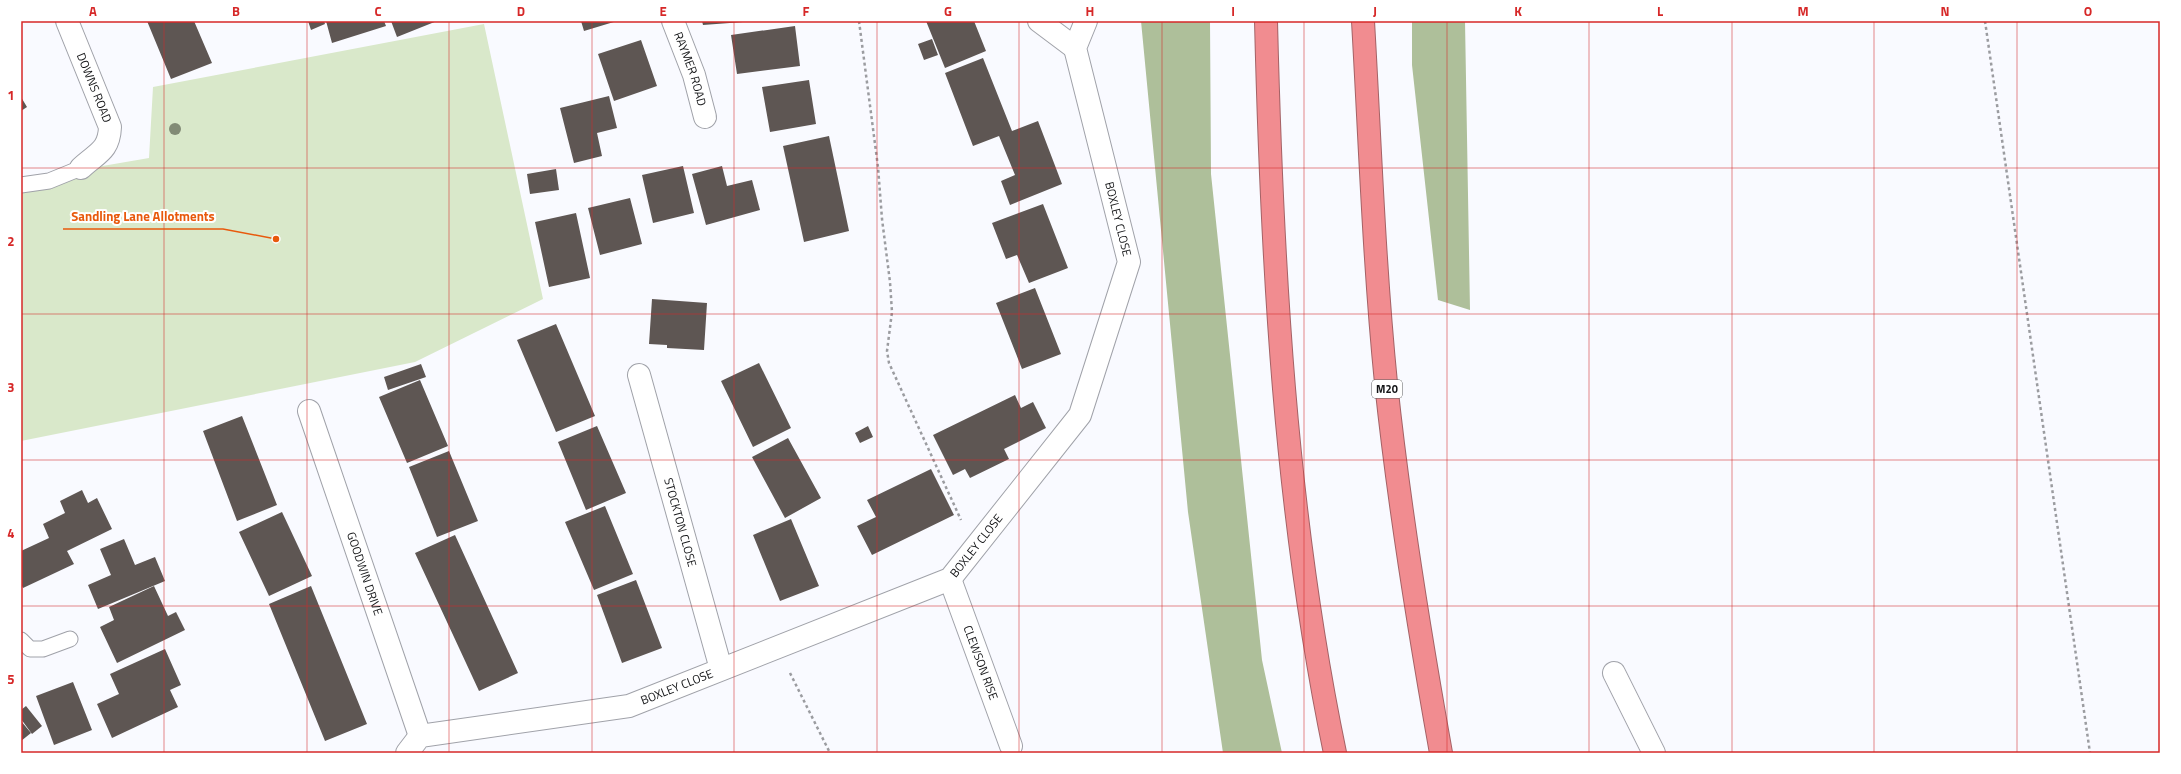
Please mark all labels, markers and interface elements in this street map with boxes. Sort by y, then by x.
text: A [89,1,97,21]
text: B [232,1,240,21]
text: C [374,1,382,21]
text: D [517,1,525,21]
text: E [659,1,667,21]
text: F [803,1,810,21]
text: G [944,1,952,21]
text: H [1086,1,1094,21]
text: I [1231,1,1235,21]
text: J [1373,1,1377,21]
text: K [1514,1,1522,21]
text: L [1657,1,1663,21]
text: M [1797,1,1809,21]
text: N [1940,1,1950,21]
text: O [2084,1,2092,21]
street label: RAYMER ROAD [669,29,712,108]
street label: DOWNS ROAD [72,50,117,125]
text: 1 [7,85,15,105]
street label: BOXLEY CLOSE [1100,180,1137,259]
callout: Sandling Lane Allotments [63,204,223,229]
text: Sandling Lane Allotments [71,206,215,226]
text: 2 [7,231,15,251]
text: 3 [7,377,15,397]
road number: M20 [1372,380,1402,398]
street label: STOCKTON CLOSE [659,475,702,569]
street label: BOXLEY CLOSE [945,509,1007,581]
text: 4 [7,523,15,543]
street label: GOODWIN DRIVE [342,529,388,618]
street label: CLEWSON RISE [959,622,1003,703]
street label: BOXLEY CLOSE [638,664,716,709]
text: 5 [7,669,15,689]

